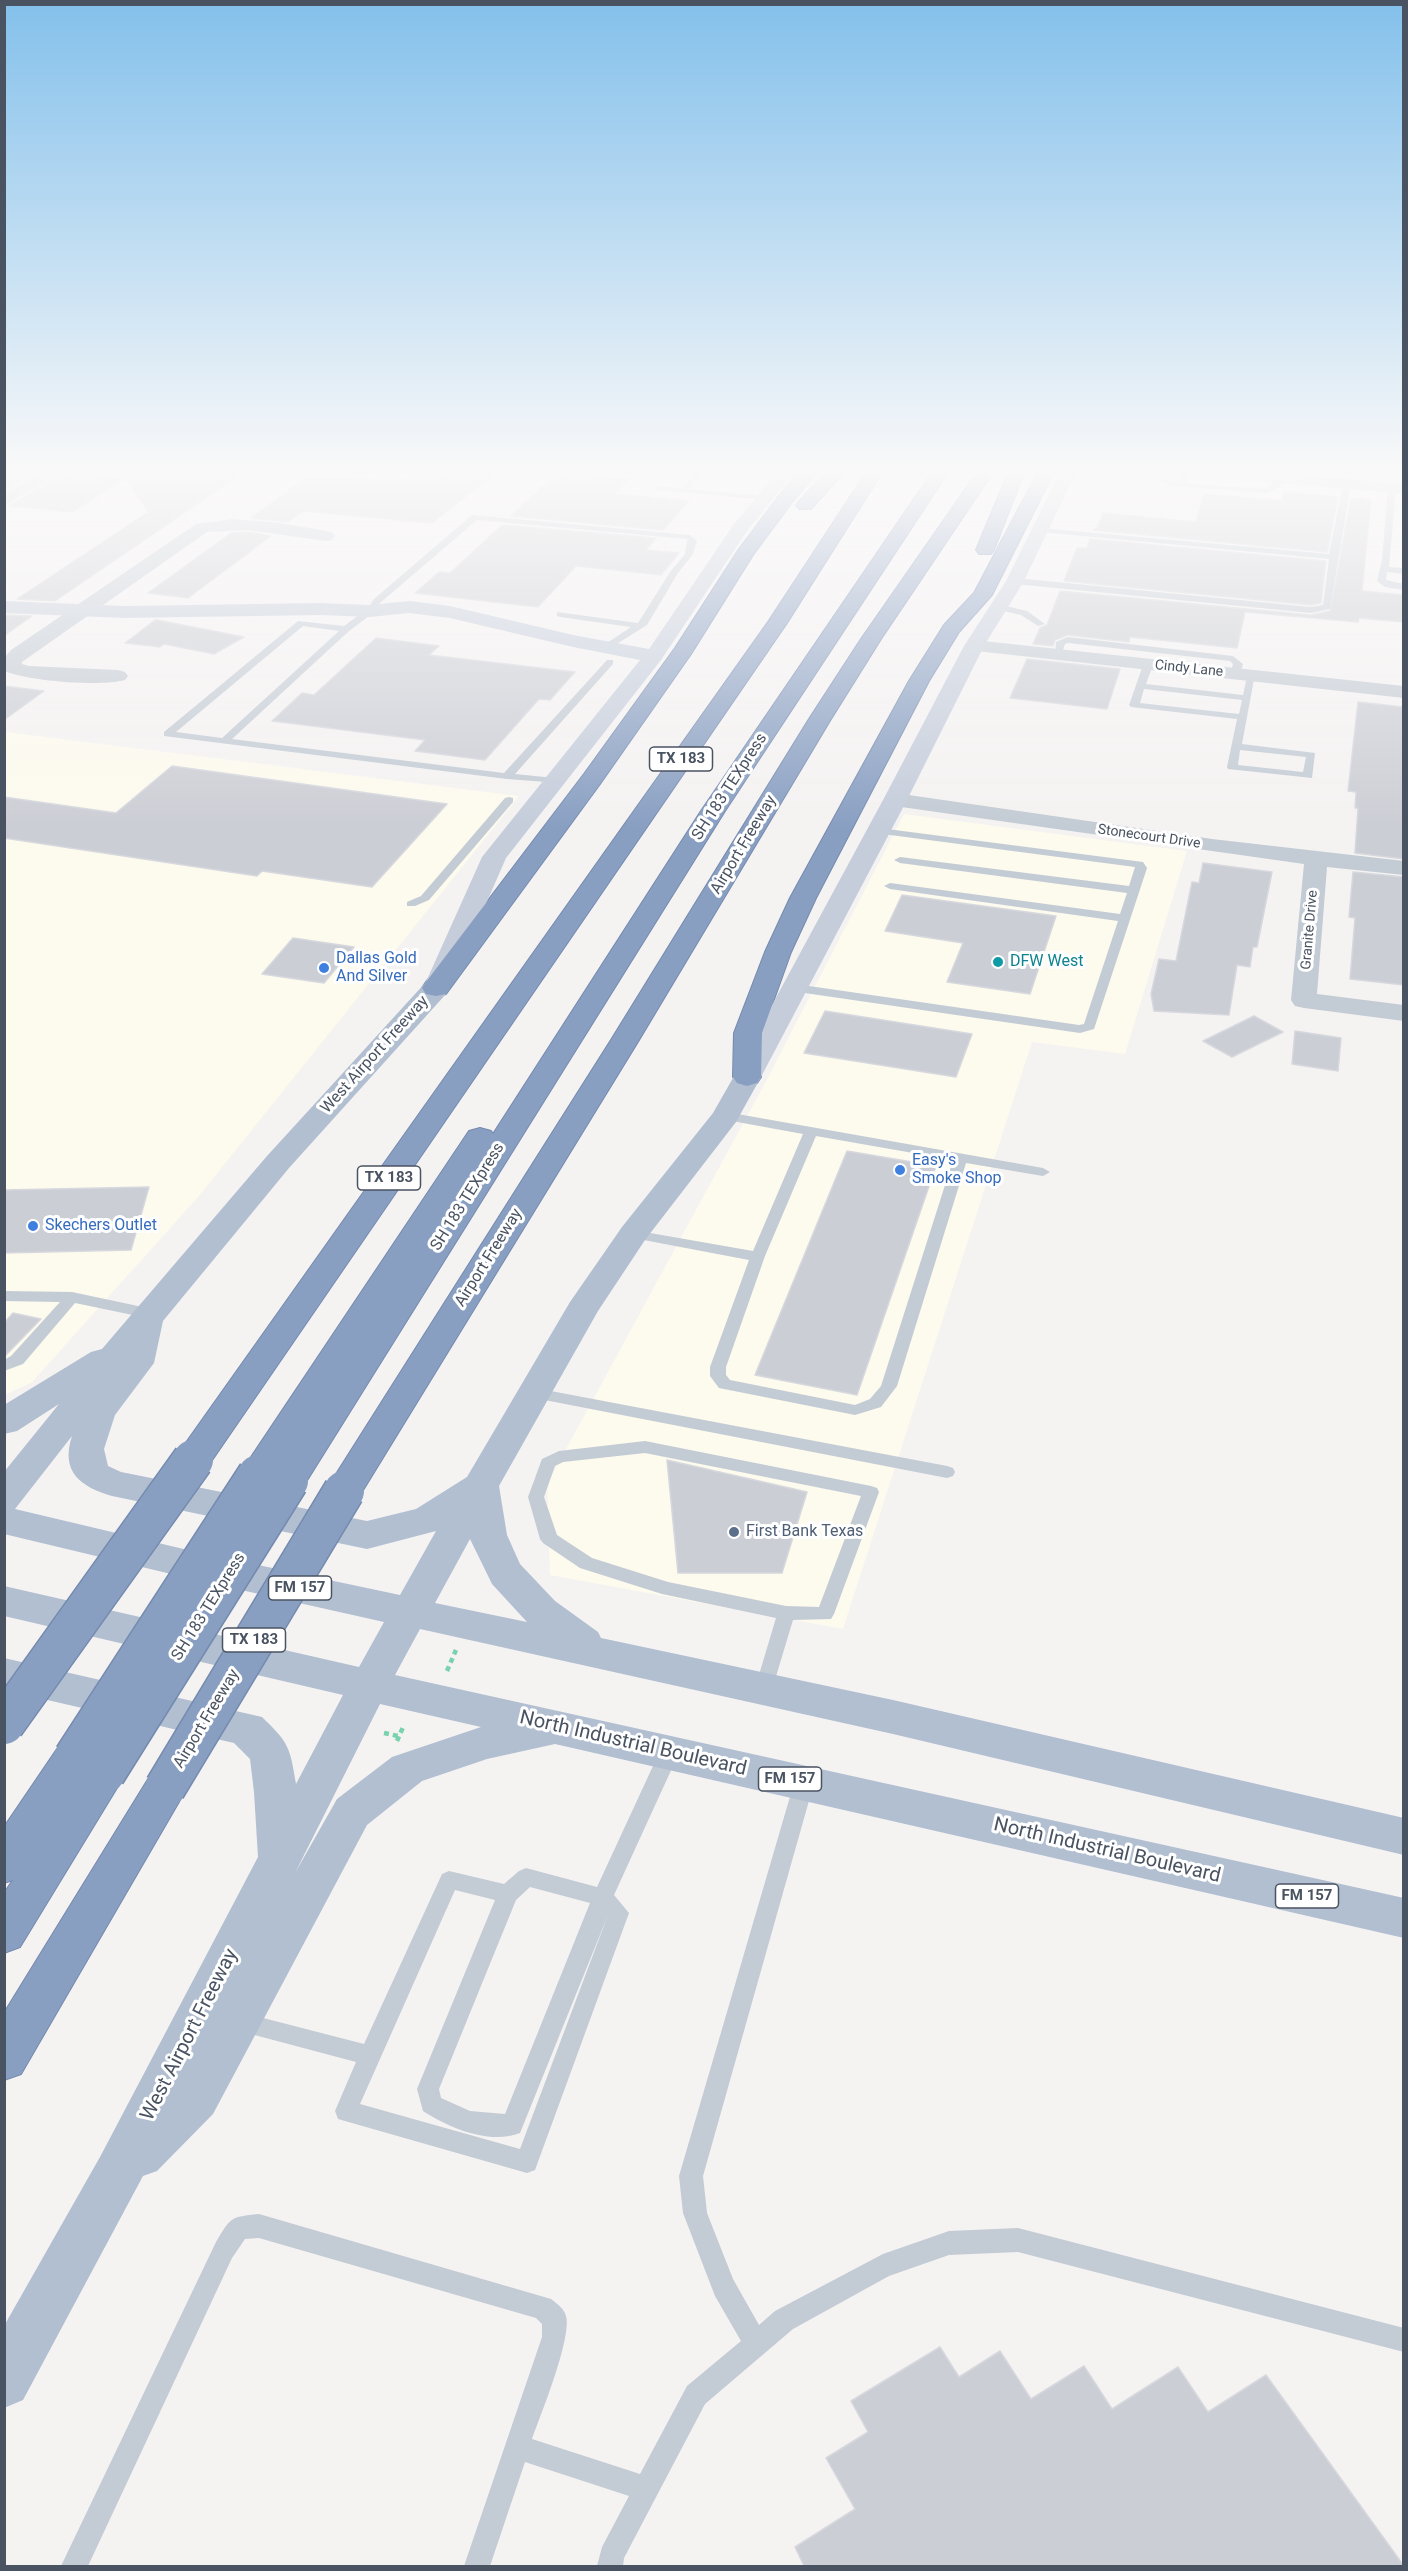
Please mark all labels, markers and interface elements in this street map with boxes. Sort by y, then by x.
street label: Cindy Lane [1154,657,1224,681]
street label: SH 183 TEXpress [688,730,772,844]
road number: TX 183 [650,747,712,771]
street label: Airport Freeway [707,792,781,898]
street label: Stonecourt Drive [1097,821,1201,853]
street label: Granite Drive [1298,890,1322,970]
place label: Dallas Gold And Silver [336,949,417,987]
place label: DFW West [1010,952,1083,972]
marker: DFW West [991,955,1005,969]
marker: Dallas Gold And Silver [317,961,331,975]
street label: West Airport Freeway [317,992,433,1118]
street label: SH 183 TEXpress [427,1139,509,1255]
place label: Easy's Smoke Shop [912,1151,1001,1189]
marker: Easy's Smoke Shop [893,1163,907,1177]
road number: TX 183 [358,1166,420,1190]
street label: Airport Freeway [451,1205,527,1311]
place label: Skechers Outlet [45,1216,157,1236]
marker: Skechers Outlet [26,1219,40,1233]
place label: First Bank Texas [746,1522,863,1542]
marker: First Bank Texas [727,1525,741,1539]
street label: SH 183 TEXpress [168,1549,250,1665]
road number: FM 157 [268,1576,332,1600]
road number: TX 183 [222,1628,286,1652]
street label: Airport Freeway [170,1666,244,1772]
street label: North Industrial Boulevard [517,1706,749,1782]
road number: FM 157 [758,1767,822,1791]
street label: North Industrial Boulevard [991,1813,1223,1889]
road number: FM 157 [1276,1884,1338,1908]
street label: West Airport Freeway [136,1945,244,2125]

